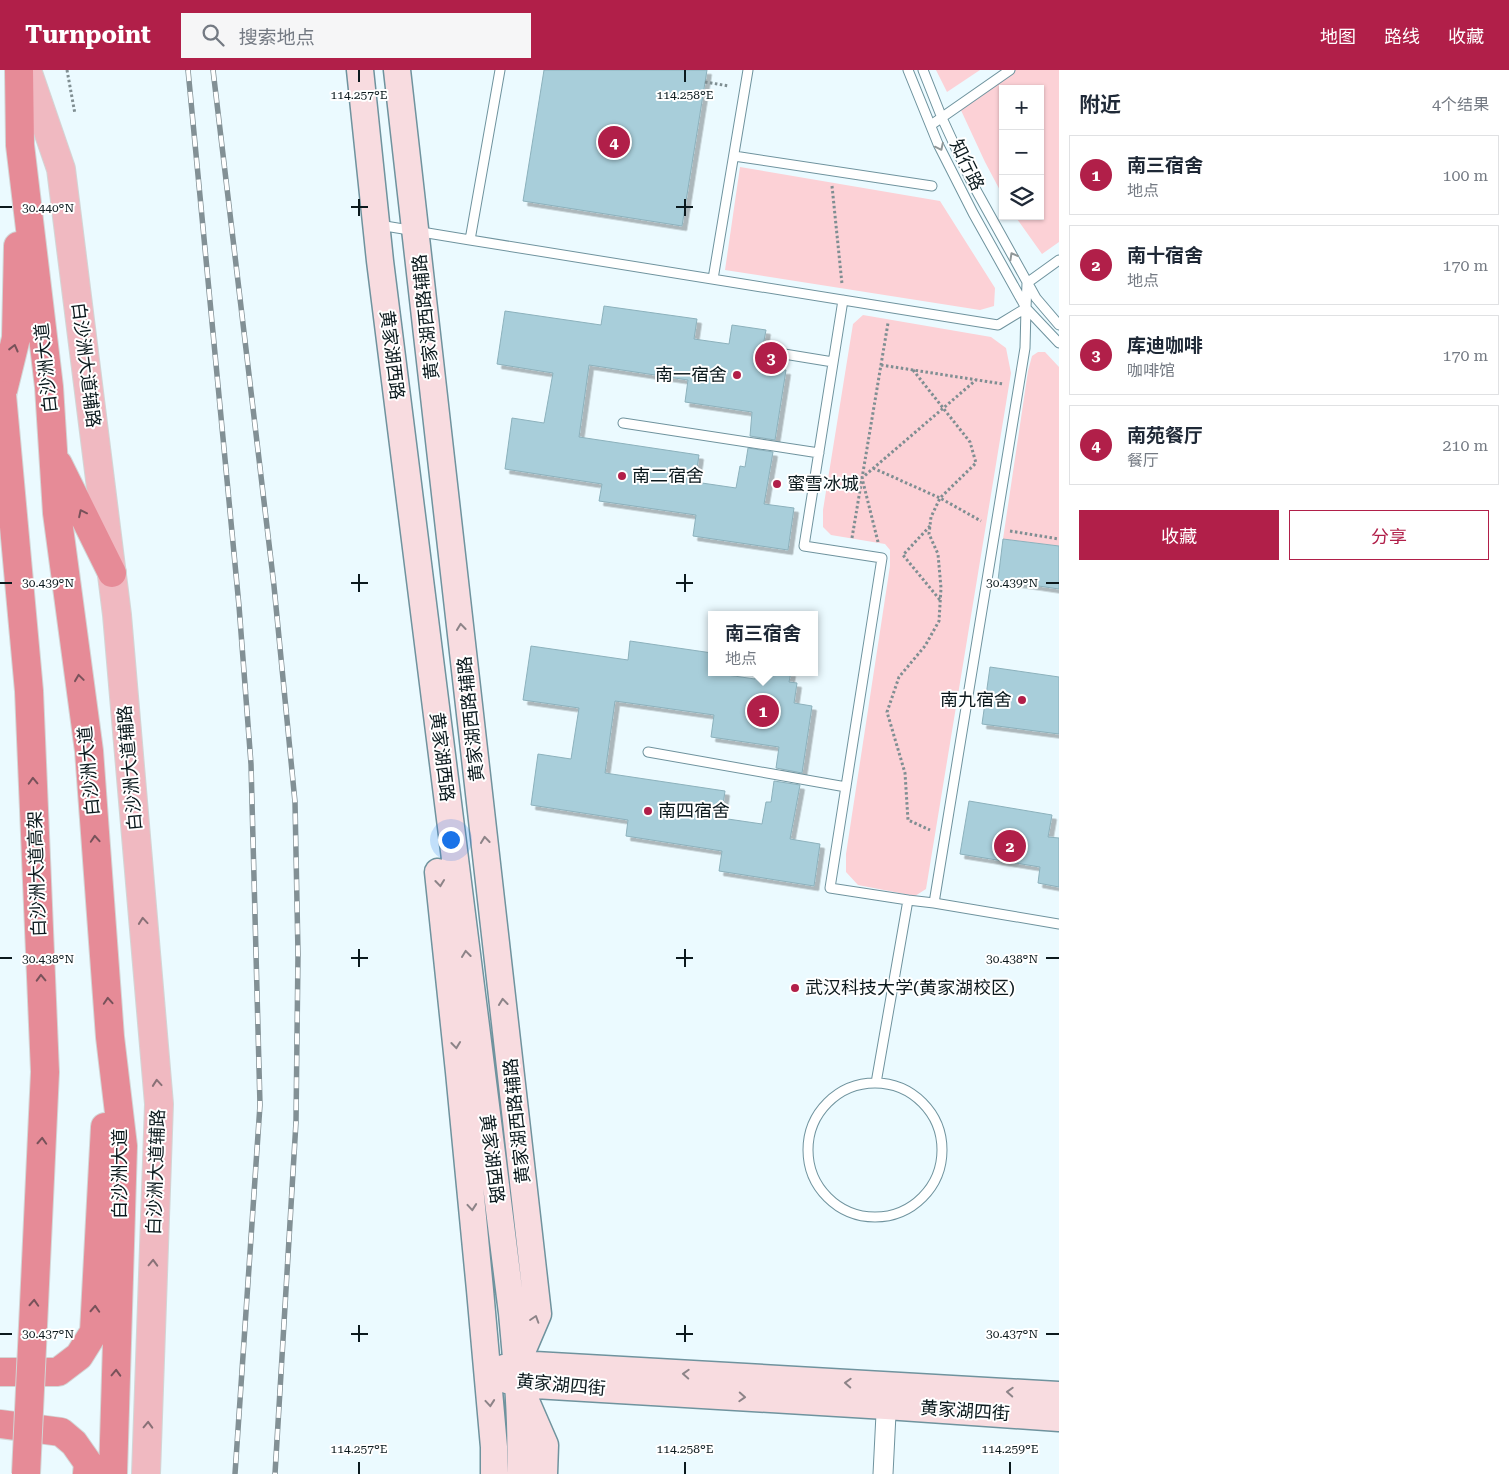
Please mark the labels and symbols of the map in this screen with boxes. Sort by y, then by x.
text: 114.257°E [331,88,387,102]
text: 114.258°E [657,88,713,102]
pin: 4 [598,123,630,161]
street label: 知行路 [946,136,989,194]
one-way arrow [934,142,944,151]
text: 30.440°N [22,201,74,215]
one-way arrow [1009,252,1019,261]
street label: 黄家湖西路辅路 [408,253,443,381]
street label: 白沙洲大道辅路 [68,301,105,429]
street label: 黄家湖西路 [377,309,408,401]
street label: 白沙洲大道 [30,322,61,414]
pin: 3 [755,339,787,377]
one-way arrow [8,343,19,352]
place label: 南一宿舍 [655,364,727,385]
marker: 南一宿舍 [731,369,743,381]
place label: 南二宿舍 [632,465,704,486]
marker: 南二宿舍 [616,470,628,482]
place label: 蜜雪冰城 [787,473,859,494]
marker: 蜜雪冰城 [771,478,783,490]
one-way arrow [78,509,88,518]
text: 30.439°N [22,576,74,590]
text: 30.439°N [986,576,1038,590]
one-way arrow [456,622,467,630]
street label: 黄家湖西路辅路 [453,655,488,783]
one-way arrow [74,673,85,681]
place label: 南九宿舍 [940,689,1012,710]
pin: 1 [747,692,779,730]
marker: 南九宿舍 [1016,694,1028,706]
street label: 白沙洲大道辅路 [114,704,145,832]
street label: 黄家湖西路 [427,711,458,803]
street label: 白沙洲大道 [74,725,103,817]
one-way arrow [27,777,38,785]
place label: 南四宿舍 [658,800,730,821]
marker: 南四宿舍 [642,805,654,817]
street label: 白沙洲大道高架 [24,811,49,937]
your location [438,827,464,853]
pin: 2 [994,827,1026,865]
one-way arrow [90,835,101,843]
one-way arrow [480,836,491,844]
one-way arrow [434,880,445,888]
one-way arrow [138,917,149,925]
one-way arrow [461,949,472,957]
text: 30.438°N [22,952,74,966]
text: 30.438°N [986,952,1038,966]
one-way arrow [36,974,47,982]
place label: 武汉科技大学(黄家湖校区) [805,977,1015,998]
marker: 武汉科技大学(黄家湖校区) [789,982,801,994]
one-way arrow [102,997,113,1005]
one-way arrow [498,997,509,1005]
one-way arrow [451,1041,462,1049]
street label: 黄家湖西路辅路 [499,1057,534,1185]
one-way arrow [152,1079,163,1087]
street label: 白沙洲大道辅路 [143,1109,168,1235]
street label: 黄家湖西路 [477,1113,508,1205]
street label: 白沙洲大道 [109,1129,130,1219]
one-way arrow [36,1136,47,1144]
one-way arrow [466,1203,477,1211]
one-way arrow [148,1259,159,1267]
one-way arrow [29,1299,39,1306]
one-way arrow [90,1305,101,1313]
one-way arrow [530,1315,540,1324]
text: 30.437°N [22,1327,74,1341]
text: 30.437°N [986,1327,1038,1341]
one-way arrow [682,1368,690,1379]
one-way arrow [111,1369,121,1376]
street label: 黄家湖四街 [515,1370,607,1399]
one-way arrow [844,1377,852,1388]
one-way arrow [1006,1386,1014,1397]
one-way arrow [738,1392,746,1403]
street label: 黄家湖四街 [919,1397,1011,1424]
one-way arrow [484,1400,495,1408]
one-way arrow [142,1421,153,1429]
text: 114.257°E [331,1442,387,1456]
text: 114.258°E [657,1442,713,1456]
text: 114.259°E [982,1442,1038,1456]

